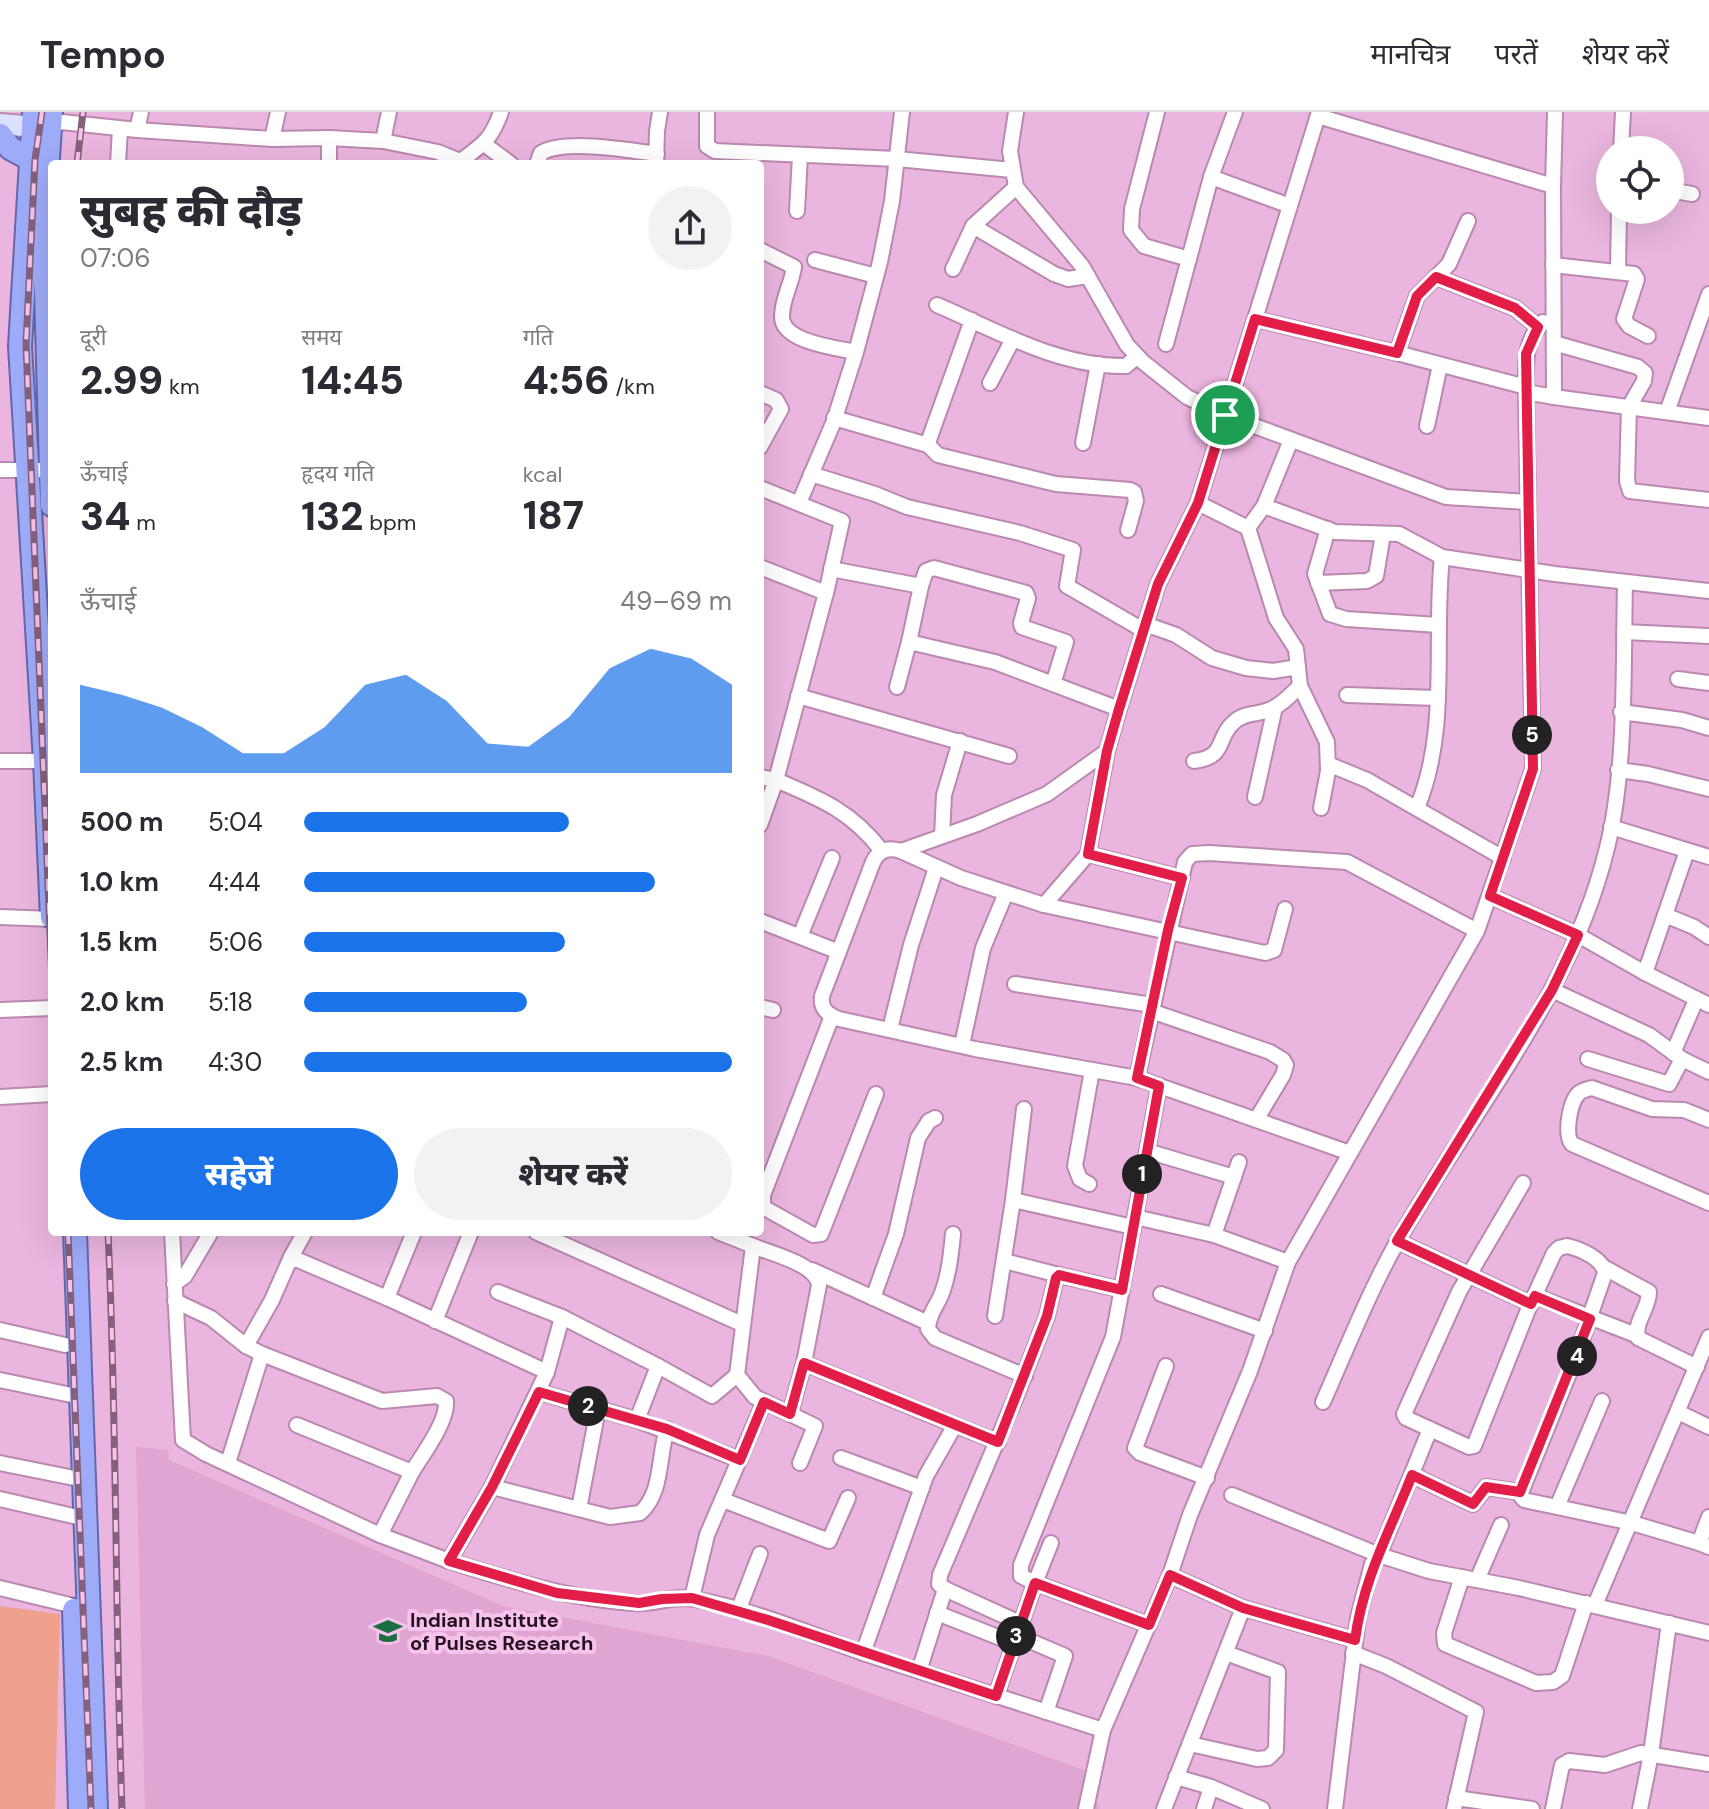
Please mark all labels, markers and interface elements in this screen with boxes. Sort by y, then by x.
text: Tempo [40,30,166,80]
text: मानचित्र [1371,36,1451,73]
text: परतें [1495,36,1538,73]
text: शेयर करें [1582,36,1669,73]
map controls [1596,136,1684,224]
button: locate [1596,136,1684,224]
text: सुबह की दौड़ [80,182,302,240]
button: share [648,186,732,270]
text: 07:06 [80,241,151,275]
text: दूरी [80,323,106,352]
text: समय [301,323,342,352]
text: गति [523,323,553,352]
text: 2.99 [80,354,163,406]
text: 14:45 [301,354,404,406]
text: 4:56 [523,354,610,406]
text: km [163,372,200,401]
text: /km [610,372,655,401]
pin [1191,381,1259,449]
icon: arrive [1203,393,1247,437]
text: ऊँचाई [80,459,128,488]
text: हृदय गति [301,459,374,488]
text: kcal [523,460,562,489]
text: 187 [523,489,584,541]
text: 34 [80,490,130,542]
text: 132 [301,490,363,542]
text: m [130,508,156,537]
text: bpm [363,508,416,537]
text: ऊँचाई [80,584,136,618]
text: 49–69 m [620,584,732,618]
pin: 5 [1512,715,1552,755]
text: 5 [1525,720,1539,749]
text: 500 m [80,805,163,839]
text: 5:04 [208,805,263,839]
text: 1.0 km [80,865,159,899]
text: 4:44 [208,865,261,899]
text: 1.5 km [80,925,158,959]
text: 5:06 [208,925,263,959]
text: 2.0 km [80,985,164,1019]
text: 5:18 [208,985,253,1019]
text: 2.5 km [80,1045,163,1079]
text: 4:30 [208,1045,262,1079]
button: सहेजें [80,1128,398,1220]
button: शेयर करें [414,1128,732,1220]
pin: 1 [1122,1154,1162,1194]
text: 1 [1138,1159,1146,1188]
pin: 4 [1557,1336,1597,1376]
text: 4 [1570,1341,1584,1370]
pin: 2 [568,1386,608,1426]
text: 2 [582,1391,594,1420]
place label: Indian Institute of Pulses Research [410,1607,593,1656]
school or university icon: Indian Institute of Pulses Research [373,1616,403,1646]
pin: 3 [996,1616,1036,1656]
text: 3 [1009,1621,1023,1650]

